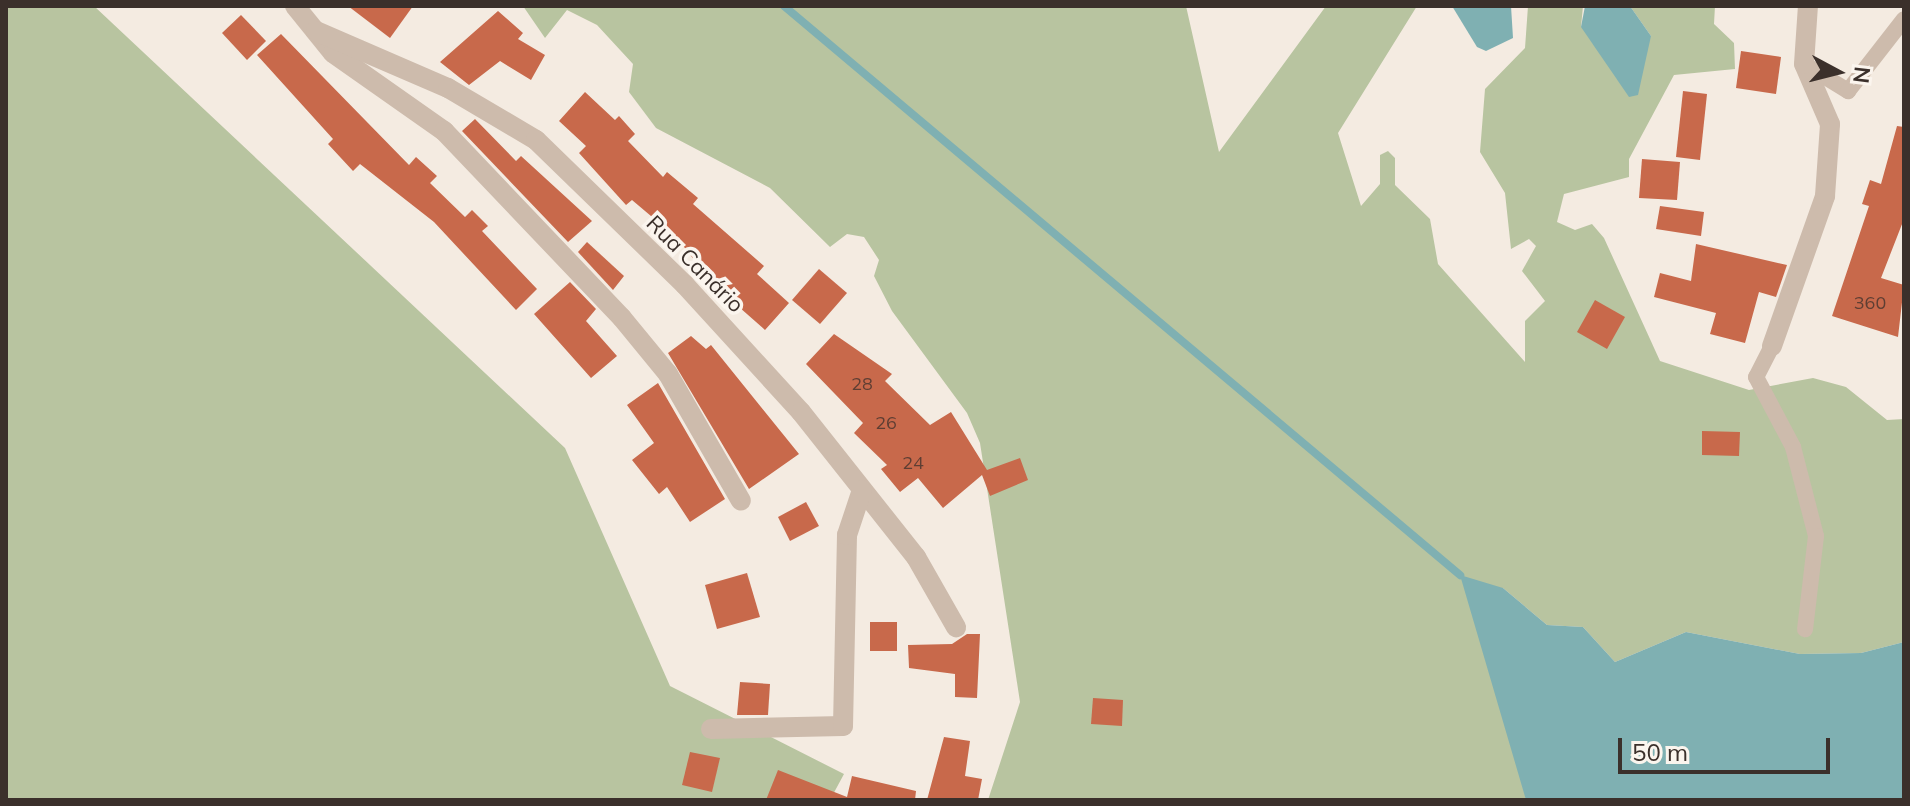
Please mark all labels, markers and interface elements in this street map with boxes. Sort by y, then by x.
north arrow [1798,32,1878,112]
text: N [1847,65,1877,85]
street label: Rua Canário [641,210,749,318]
house number: 360 [1854,292,1886,314]
house number: 28 [851,373,873,395]
house number: 26 [875,412,897,434]
house number: 24 [902,452,924,474]
scale bar [1622,722,1834,772]
text: 50 m [1632,737,1688,767]

